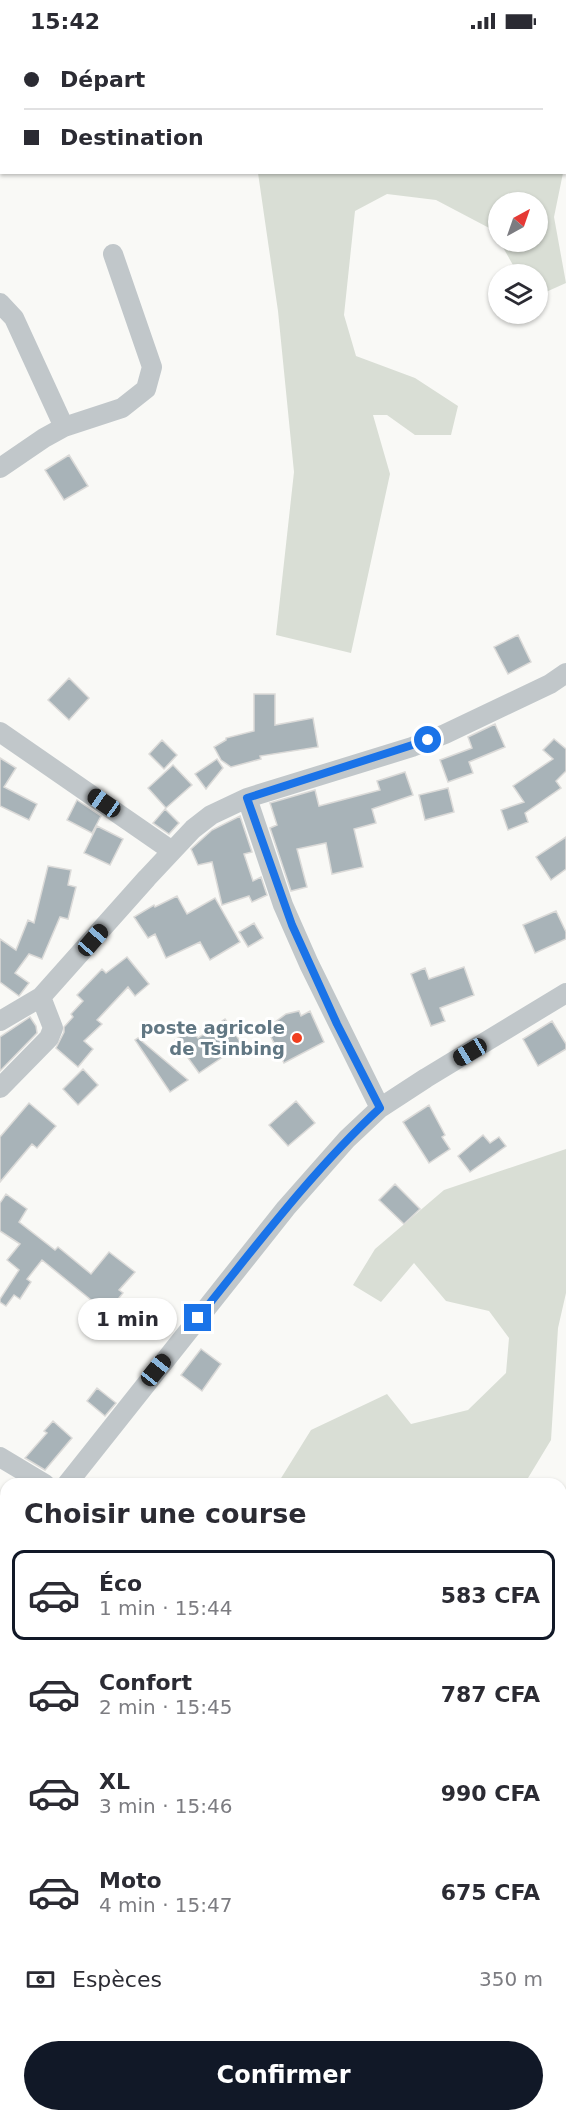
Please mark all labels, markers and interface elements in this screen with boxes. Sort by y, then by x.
text: 15:42 [30,9,100,34]
text: Départ [60,67,145,92]
text: Destination [60,125,204,150]
north arrow [488,192,548,252]
map controls [488,192,548,324]
button: layers [488,264,548,324]
route start [414,726,441,753]
car [84,785,124,821]
car [74,921,112,959]
place label: poste agricole de Tsinbing [140,1017,285,1059]
marker: poste agricole de Tsinbing [290,1031,304,1045]
car [450,1035,490,1069]
callout: 1 min [78,1297,177,1339]
route end [184,1304,211,1331]
text: 1 min [96,1307,159,1331]
car [138,1350,174,1390]
text: Choisir une course [24,1498,307,1529]
icon: car [27,1568,81,1622]
text: Éco [99,1571,142,1596]
text: 583 CFA [441,1583,540,1608]
text: 1 min · 15:44 [99,1596,233,1620]
icon: car [27,1667,81,1721]
text: Confort [99,1670,192,1695]
text: 787 CFA [441,1682,540,1707]
text: 2 min · 15:45 [99,1695,233,1719]
icon: car [27,1766,81,1820]
text: XL [99,1769,130,1794]
text: 990 CFA [441,1781,540,1806]
text: 3 min · 15:46 [99,1794,233,1818]
icon: car [27,1865,81,1919]
text: Moto [99,1868,162,1893]
text: 675 CFA [441,1880,540,1905]
text: 4 min · 15:47 [99,1893,233,1917]
icon: cash [24,1963,57,1996]
text: Espèces [72,1967,162,1992]
text: 350 m [479,1967,543,1991]
button: Confirmer [24,2041,543,2110]

